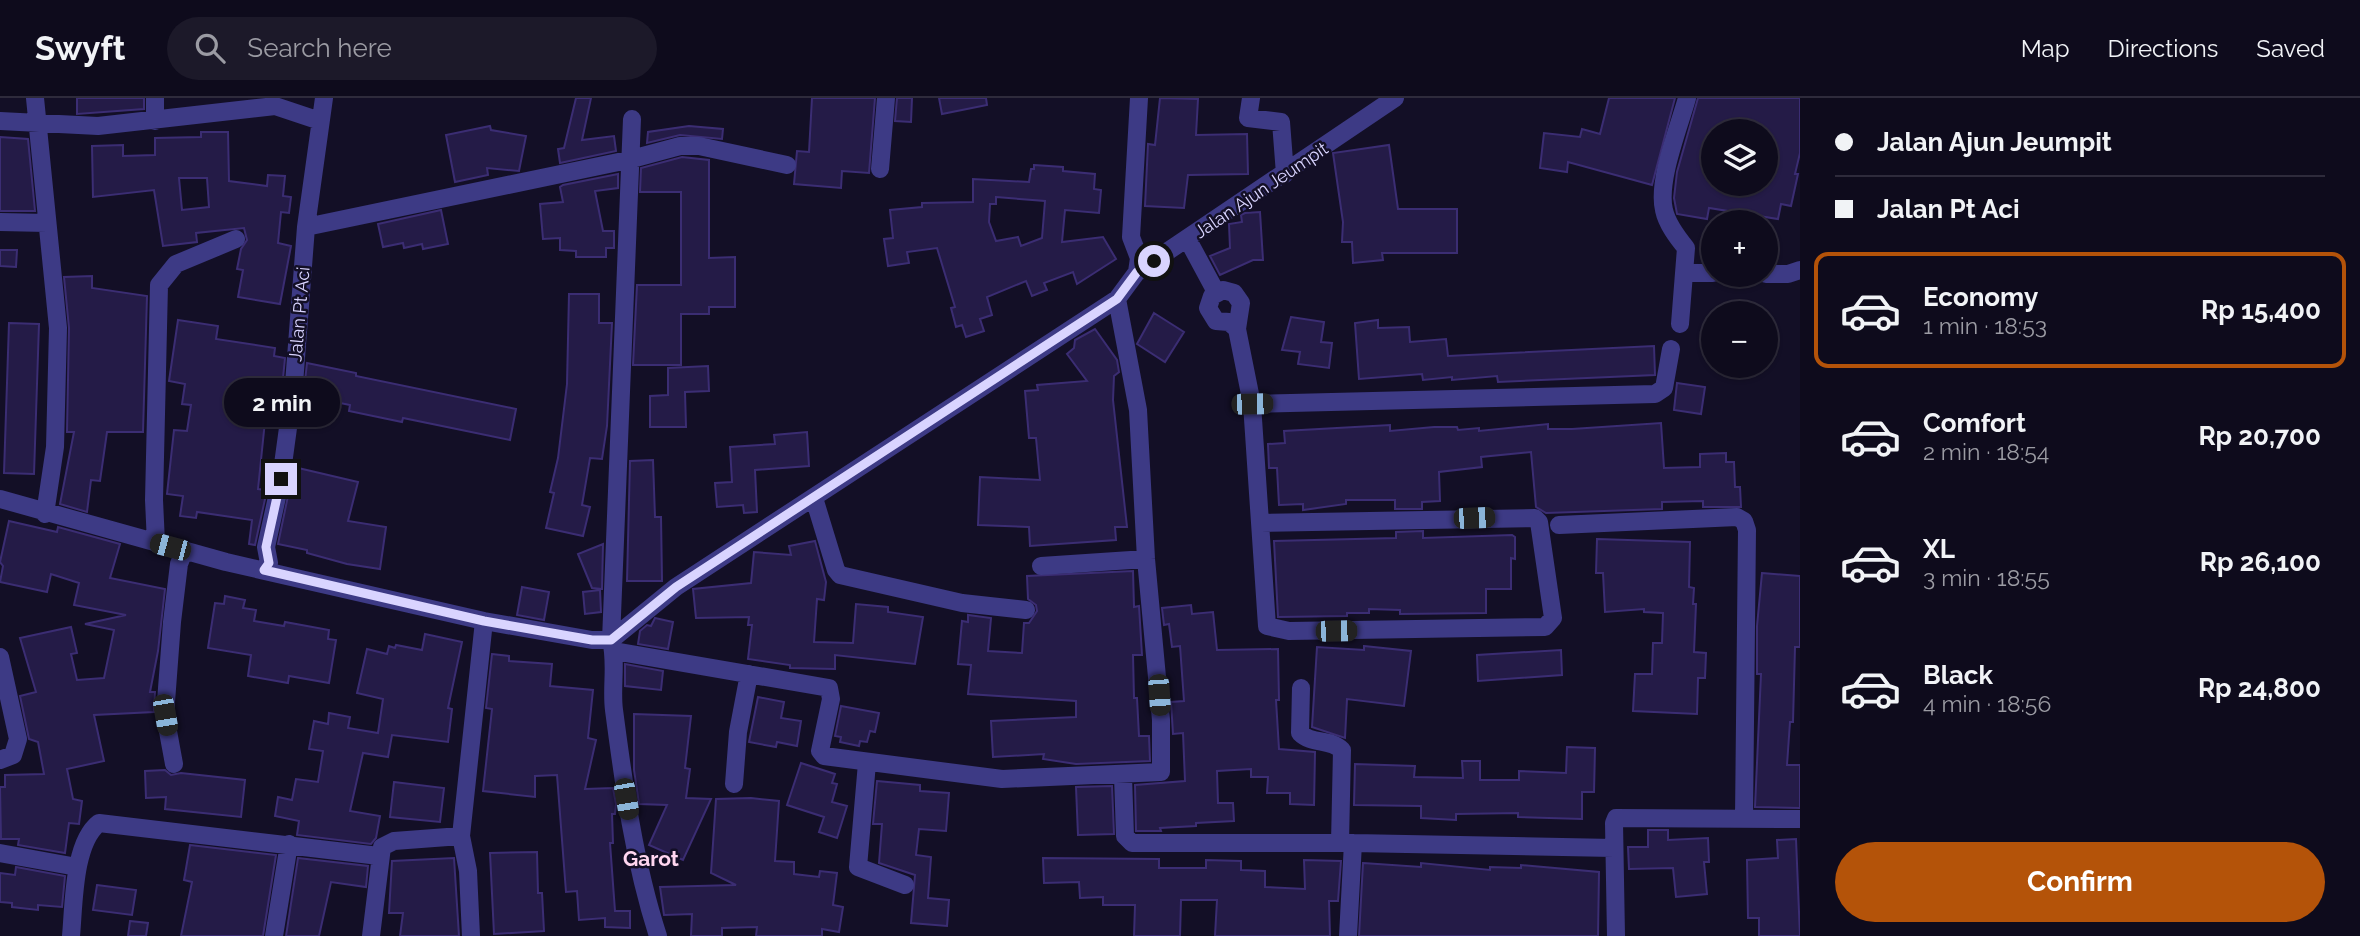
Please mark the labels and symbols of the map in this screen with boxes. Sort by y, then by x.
street label: Jalan Ajun Jeumpit [1190,138,1332,242]
route start [1138,245,1170,277]
street label: Jalan Pt Aci [284,266,314,362]
callout: 2 min [223,378,339,426]
car [1231,393,1274,415]
route end [265,463,297,495]
car [1453,507,1496,529]
car [147,531,194,563]
car [1315,620,1358,642]
car [1148,673,1171,717]
car [152,692,179,738]
car [613,776,640,822]
district label: Garot [623,846,679,871]

